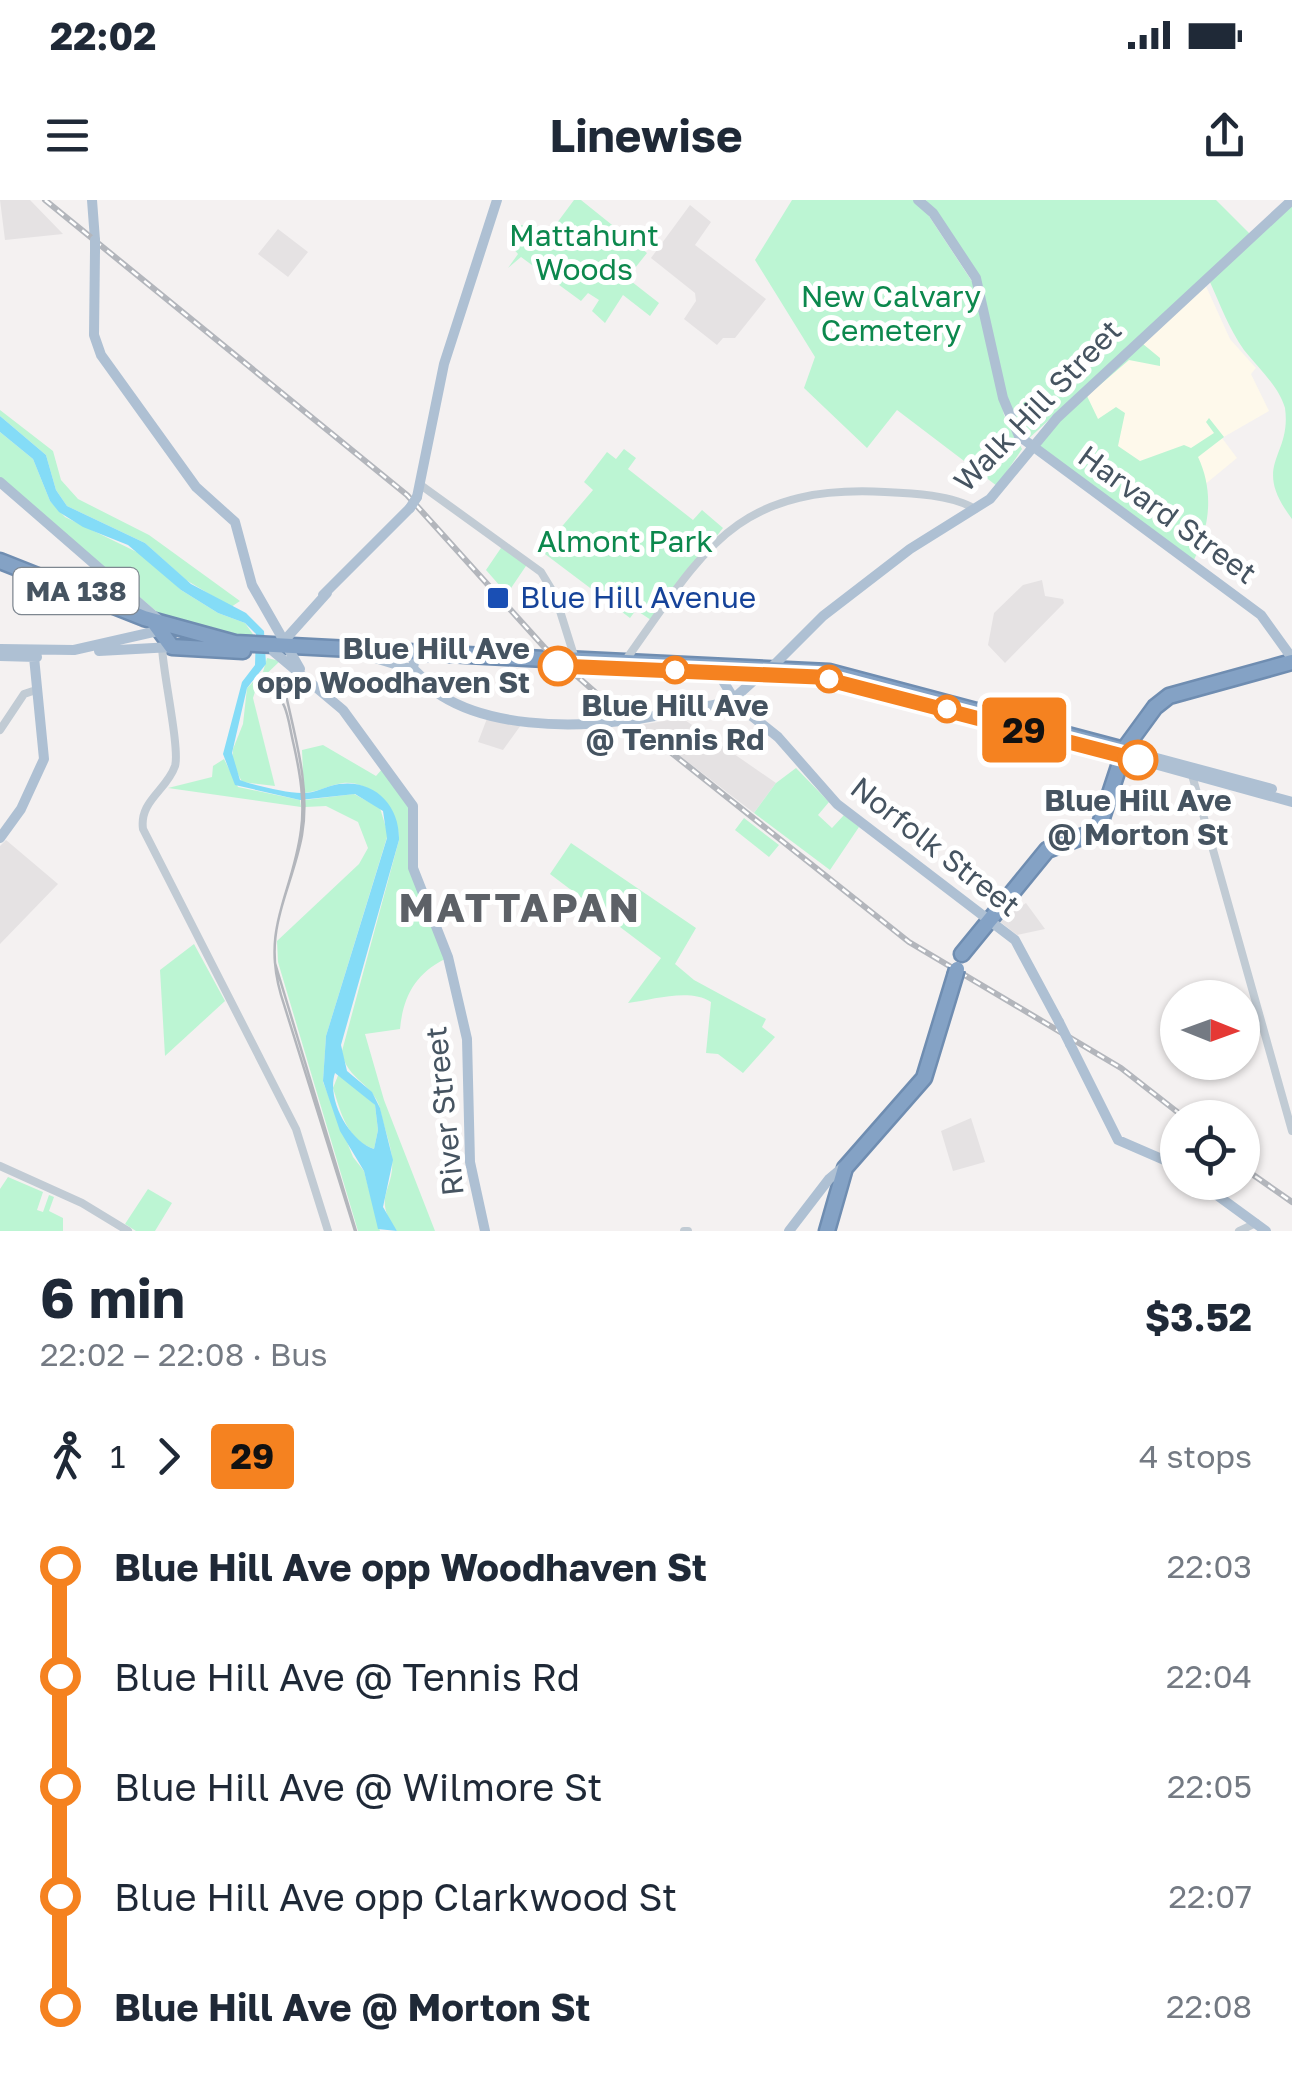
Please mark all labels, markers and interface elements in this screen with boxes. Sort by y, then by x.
text: 22:02 [50,13,156,58]
icon: menu [40,108,95,163]
text: Linewise [550,108,742,162]
icon: share [1197,108,1252,163]
park label: Mattahunt Woods [509,217,659,287]
park label: New Calvary Cemetery [801,278,981,348]
street label: Walk Hill Street [946,312,1128,499]
street label: Harvard Street [1072,438,1264,591]
park label: Almont Park [537,523,713,559]
road number: MA 138 [13,568,138,614]
place label: Blue Hill Avenue [520,579,756,615]
marker: Blue Hill Avenue [485,585,511,611]
place label: Blue Hill Ave opp Woodhaven St [257,630,530,700]
marker: Blue Hill Ave opp Woodhaven St [539,647,577,685]
marker: Blue Hill Ave @ Tennis Rd [662,657,688,683]
unlabelled marker [816,666,842,692]
place label: Blue Hill Ave @ Tennis Rd [581,687,769,757]
unlabelled marker [934,696,960,722]
line badge: 29 [979,698,1069,762]
text: 29 [1002,709,1046,751]
marker: Blue Hill Ave @ Morton St [1119,741,1157,779]
street label: Norfolk Street [844,769,1027,923]
place label: Blue Hill Ave @ Morton St [1044,782,1232,852]
district label: MATTAPAN [399,883,641,931]
north arrow [1160,980,1260,1080]
map controls [1160,980,1260,1200]
street label: River Street [417,1025,471,1198]
button: locate [1160,1100,1260,1200]
text: 6 min [40,1264,185,1330]
text: $3.52 [1145,1294,1252,1339]
text: 22:02 – 22:08 · Bus [40,1335,328,1373]
icon: walk [40,1429,95,1484]
icon: forward [141,1429,196,1484]
text: 29 [231,1435,274,1477]
text: 1 [110,1437,126,1475]
text: 4 stops [1139,1437,1252,1475]
text: Blue Hill Ave opp Woodhaven St [114,1544,707,1589]
text: 22:03 [1167,1547,1252,1585]
text: Blue Hill Ave @ Tennis Rd [114,1654,580,1699]
text: 22:04 [1166,1657,1252,1695]
text: Blue Hill Ave @ Wilmore St [114,1764,603,1809]
text: 22:05 [1167,1767,1252,1805]
text: Blue Hill Ave opp Clarkwood St [114,1874,677,1919]
text: 22:07 [1168,1877,1252,1915]
text: Blue Hill Ave @ Morton St [114,1984,590,2029]
text: 22:08 [1166,1987,1252,2025]

